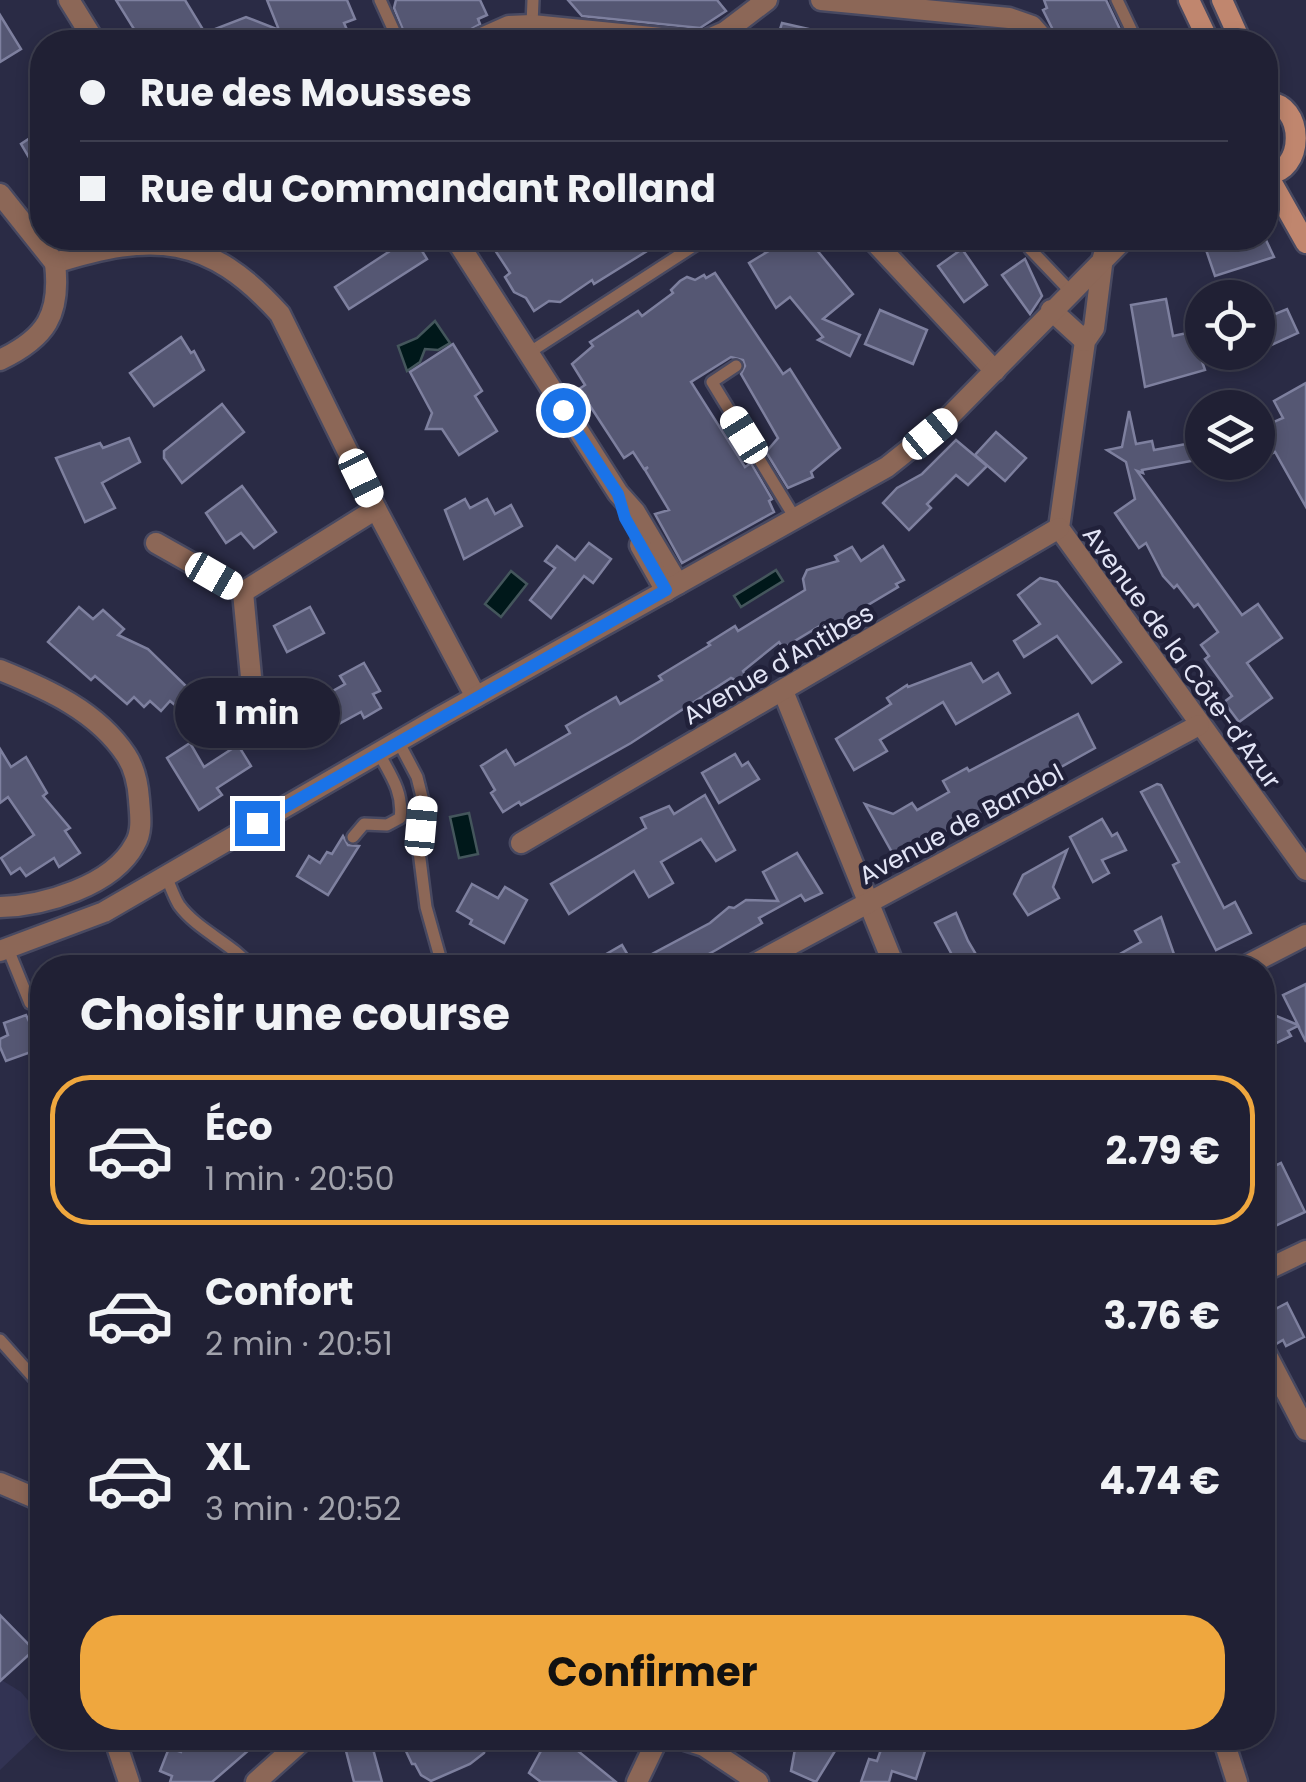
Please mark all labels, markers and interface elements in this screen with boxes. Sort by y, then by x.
text: Rue des Mousses [140,66,472,119]
text: Rue du Commandant Rolland [140,162,716,215]
map controls [1185,280,1275,480]
button: locate [1185,280,1275,370]
route start [541,388,586,433]
button: layers [1185,390,1275,480]
car [715,402,773,468]
car [897,403,963,465]
car [334,444,388,512]
street label: Avenue de la Côte-d'Azur [1074,519,1289,796]
car [181,548,247,604]
street label: Avenue d'Antibes [676,596,880,733]
callout: 1 min [174,678,340,748]
text: 1 min [216,690,299,735]
street label: Avenue de Bandol [853,756,1070,893]
car [403,795,439,857]
route end [235,801,280,846]
text: Choisir une course [80,983,510,1046]
text: Éco [205,1100,273,1153]
icon: car [85,1105,175,1195]
text: 2.79 € [1106,1124,1220,1177]
text: 1 min · 20:50 [205,1156,394,1201]
text: Confort [205,1265,353,1318]
icon: car [85,1270,175,1360]
text: 3.76 € [1103,1289,1220,1342]
text: 2 min · 20:51 [205,1321,393,1366]
text: XL [205,1430,250,1483]
icon: car [85,1435,175,1525]
text: 4.74 € [1099,1454,1220,1507]
text: 3 min · 20:52 [205,1486,401,1531]
button: Confirmer [80,1615,1225,1730]

